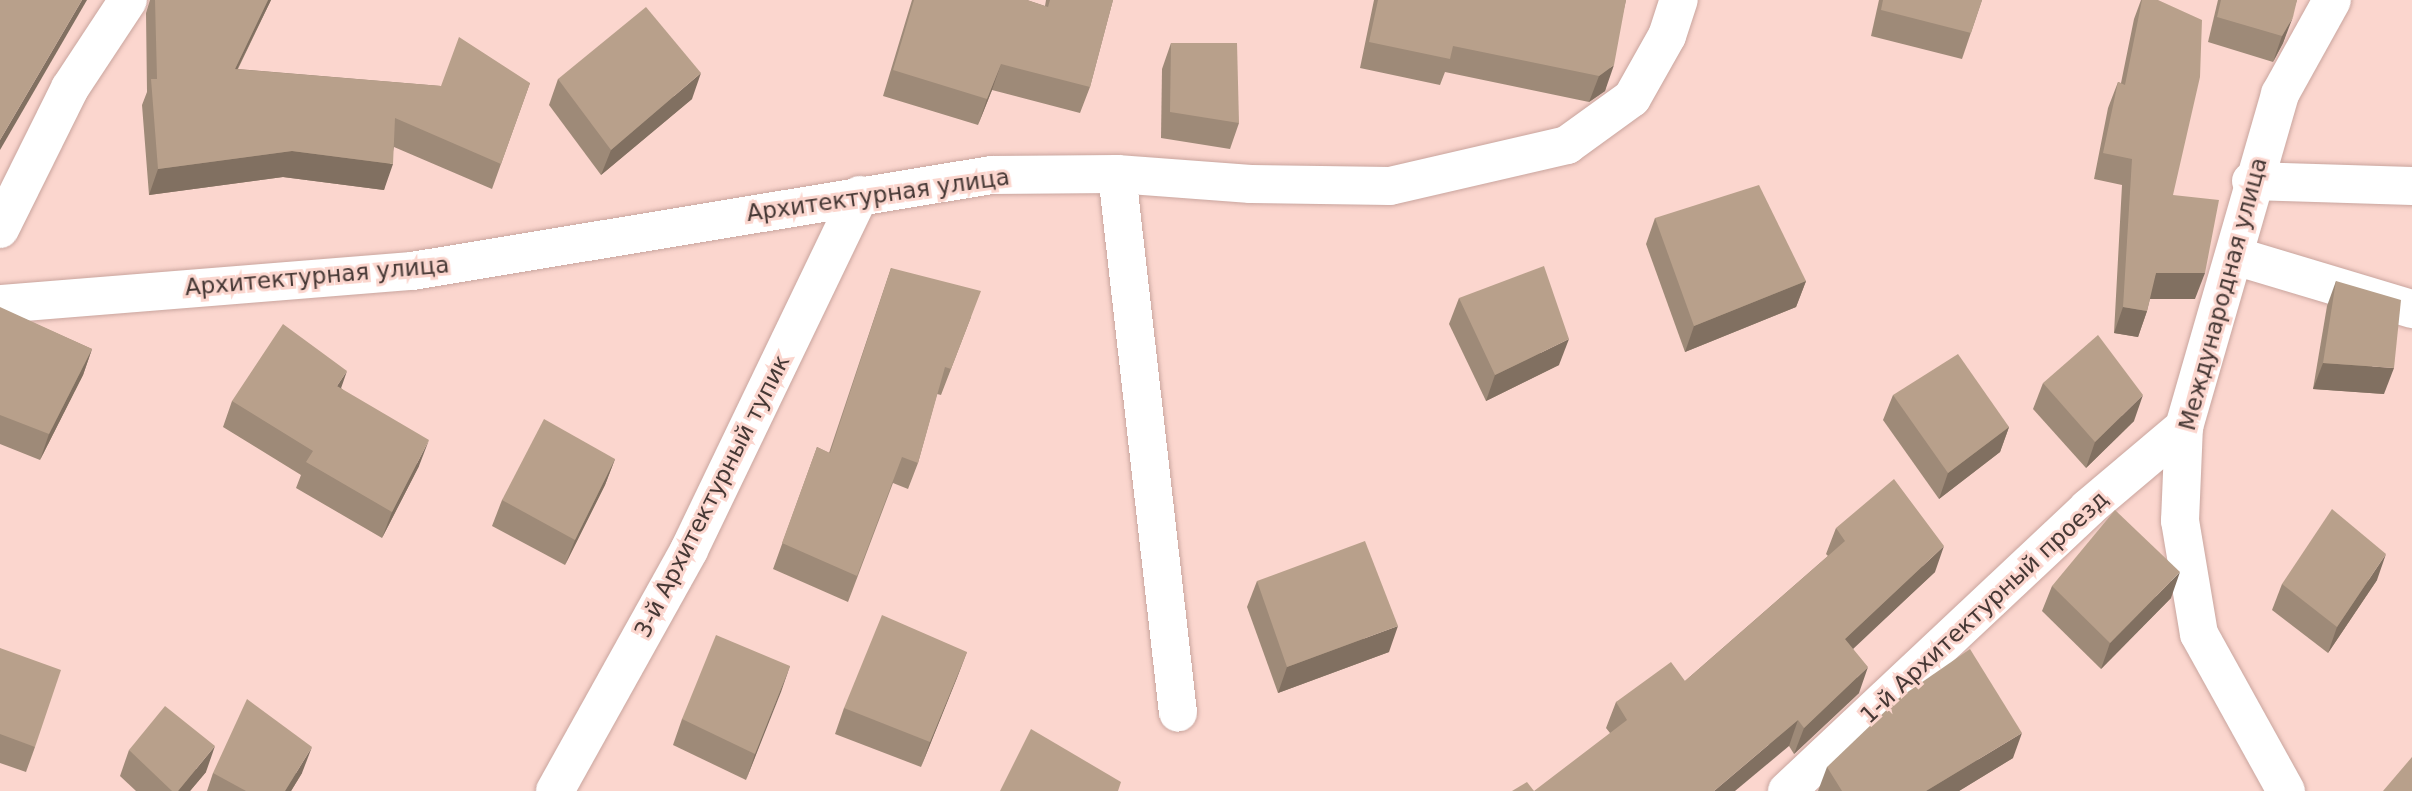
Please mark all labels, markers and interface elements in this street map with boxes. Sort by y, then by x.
street label: Международная улица [2173,155,2273,433]
street label: Архитектурная улица [745,163,1011,227]
street label: Архитектурная улица [184,251,450,301]
street label: 3-й Архитектурный тупик [629,350,795,642]
street label: 1-й Архитектурный проезд [1854,485,2114,729]

